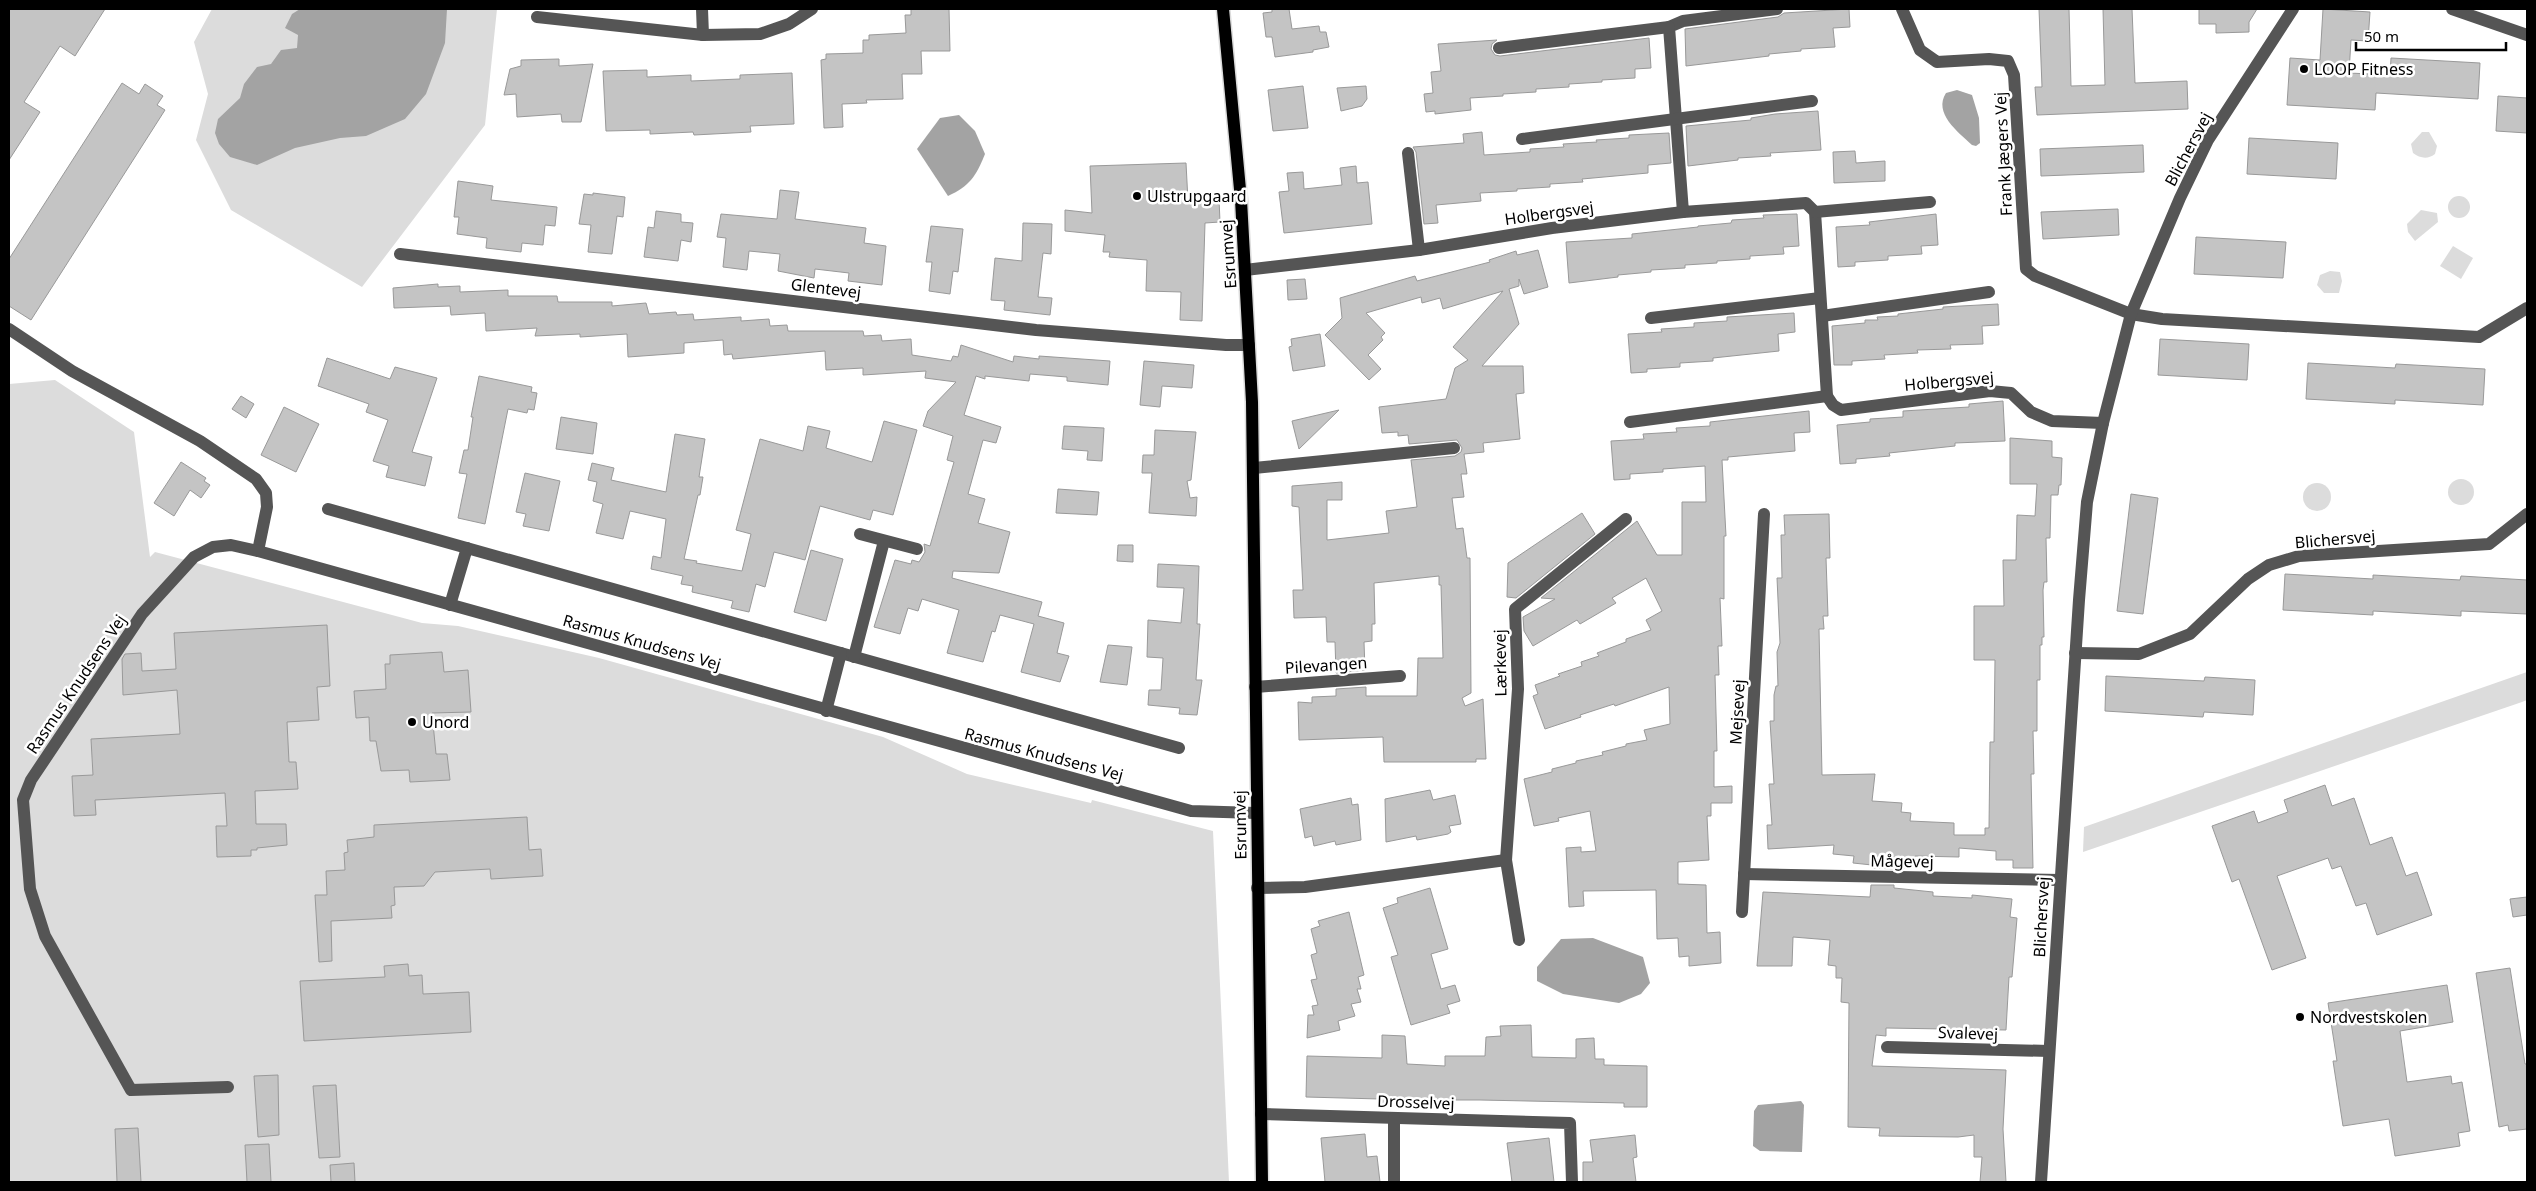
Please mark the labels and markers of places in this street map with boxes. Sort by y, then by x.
place label: LOOP Fitness [2314,58,2413,80]
marker: LOOP Fitness [2298,63,2310,75]
place label: Ulstrupgaard [1147,185,1247,207]
marker: Ulstrupgaard [1131,190,1143,202]
place label: Unord [422,711,469,733]
marker: Unord [406,716,418,728]
place label: Nordvestskolen [2310,1006,2428,1028]
marker: Nordvestskolen [2294,1011,2306,1023]

